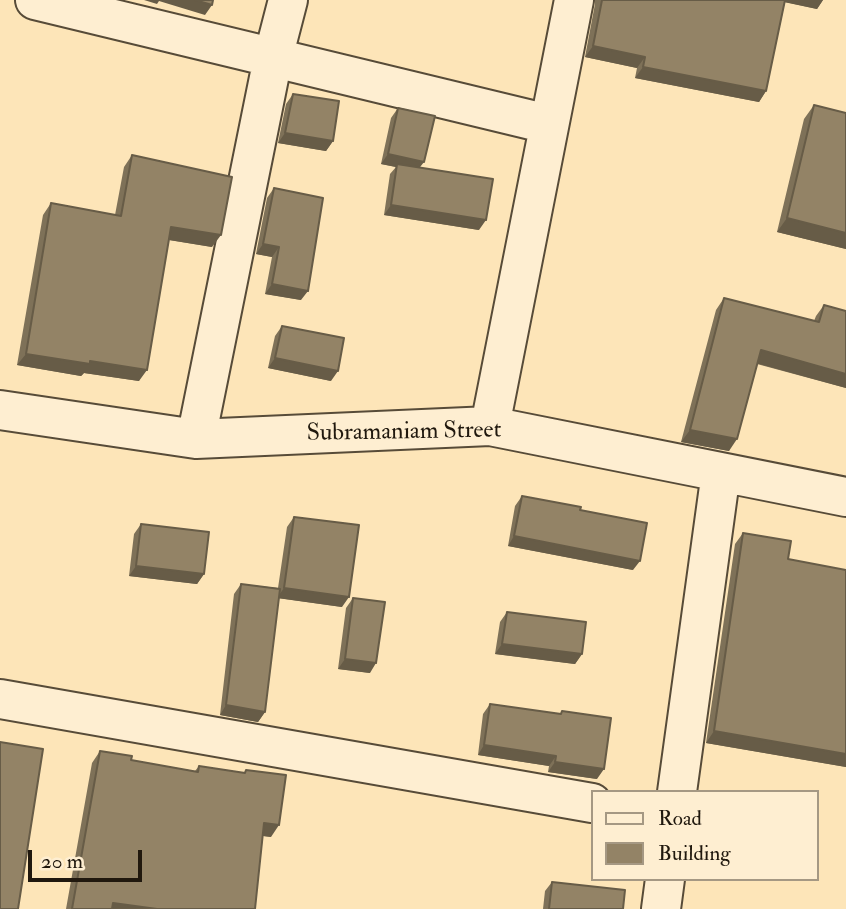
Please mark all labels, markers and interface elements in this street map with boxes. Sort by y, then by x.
street label: Subramaniam Street [306,417,502,449]
legend [590,790,818,881]
text: Road [658,805,702,832]
scale bar [32,836,145,880]
text: Building [658,840,731,867]
text: 20 m [41,848,83,875]

